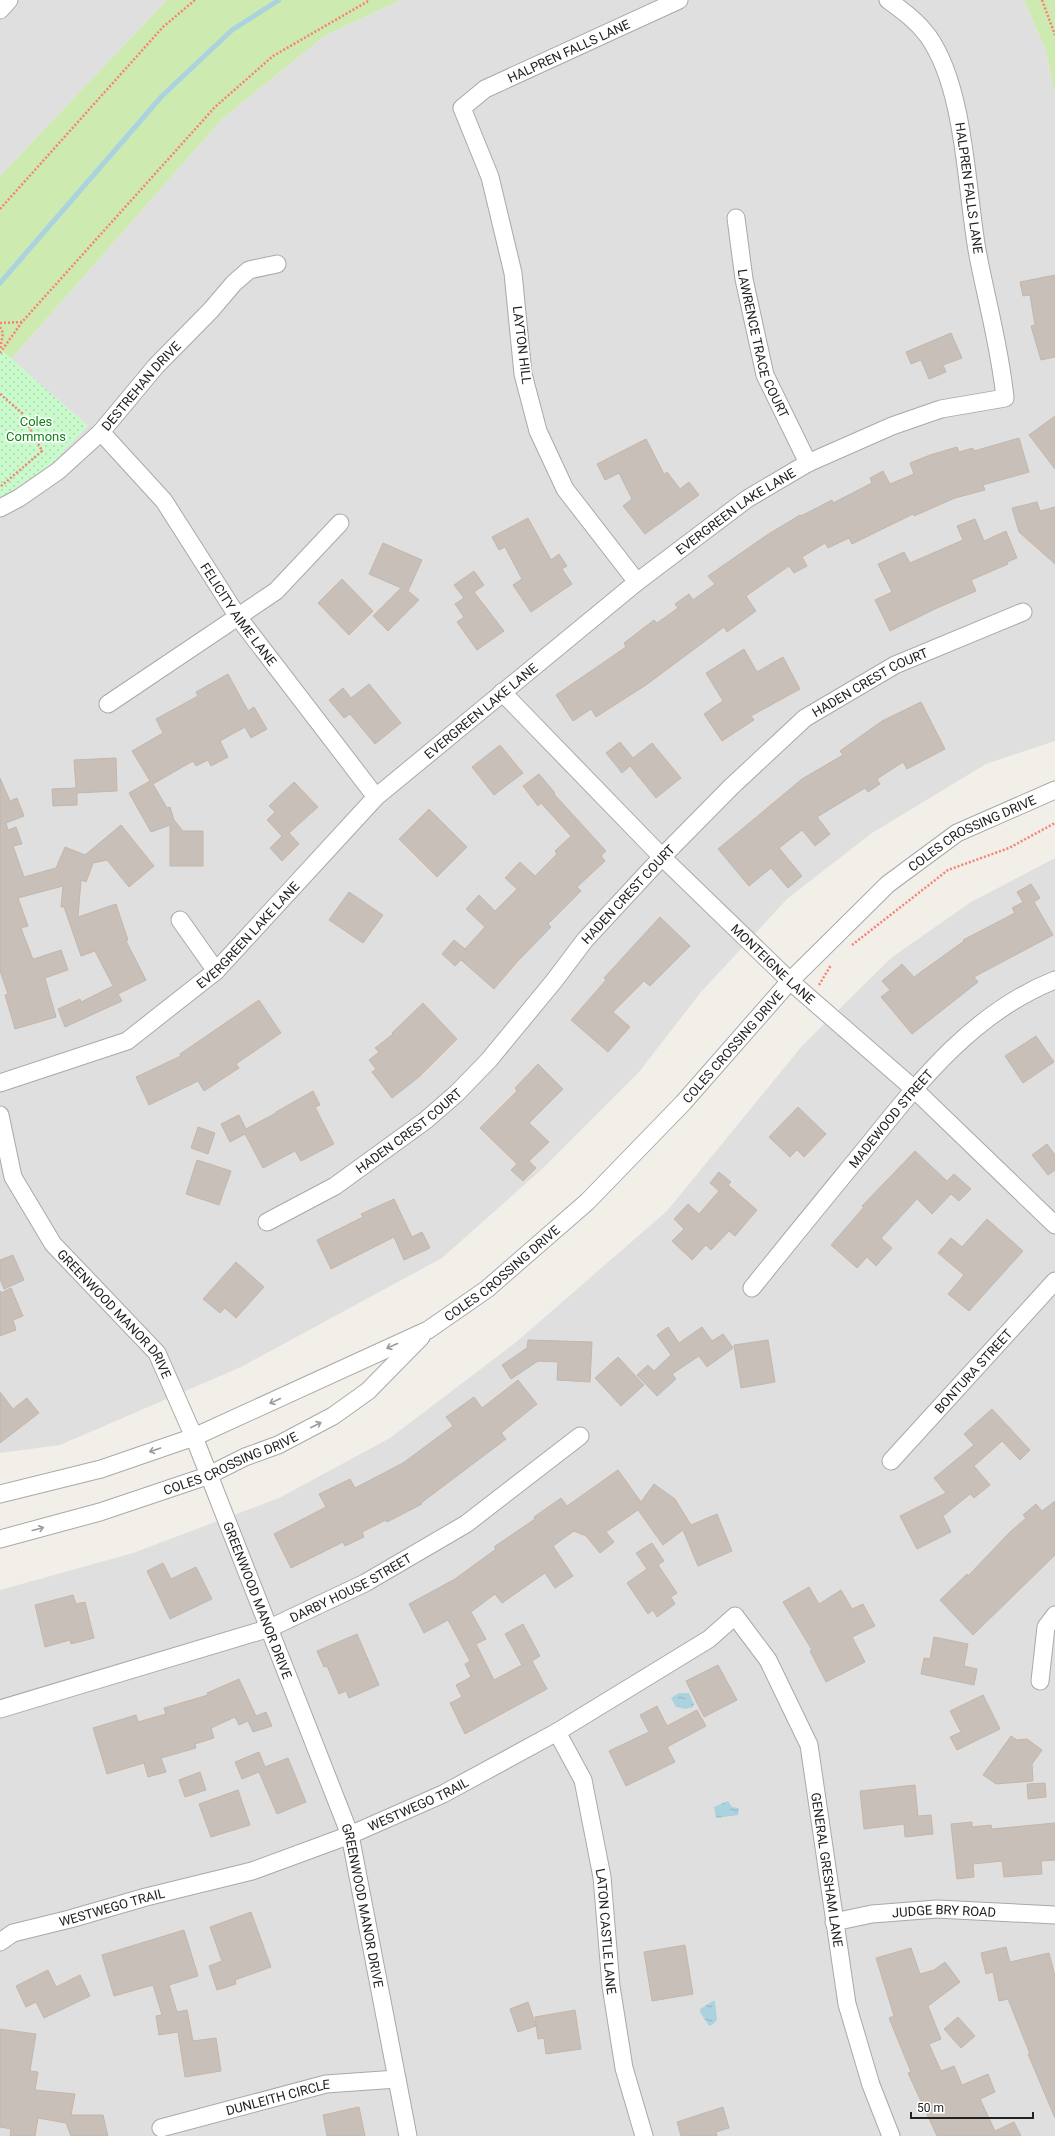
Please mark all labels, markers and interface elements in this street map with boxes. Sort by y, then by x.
street label: HALPREN FALLS LANE [505,16,632,85]
street label: HALPREN FALLS LANE [952,121,986,255]
street label: LAWRENCE TRACE COURT [735,268,792,420]
street label: LAYTON HILL [510,305,534,385]
street label: DESTREHAN DRIVE [98,338,184,433]
park label: Coles Commons [6,414,66,444]
street label: EVERGREEN LAKE LANE [673,465,798,558]
street label: FELICITY AIME LANE [198,560,280,668]
street label: HADEN CREST COURT [809,645,930,720]
street label: EVERGREEN LAKE LANE [421,660,540,762]
street label: COLES CROSSING DRIVE [905,792,1038,874]
street label: HADEN CREST COURT [578,841,678,947]
street label: EVERGREEN LAKE LANE [193,878,302,991]
street label: MONTEIGNE LANE [728,921,818,1007]
street label: COLES CROSSING DRIVE [679,987,786,1106]
street label: MADEWOOD STREET [846,1066,936,1171]
street label: HADEN CREST COURT [353,1085,465,1176]
street label: COLES CROSSING DRIVE [441,1222,563,1324]
street label: GREENWOOD MANOR DRIVE [54,1246,175,1380]
street label: BONTURA STREET [931,1326,1015,1416]
one-way arrow [387,1343,399,1350]
one-way arrow [269,1398,281,1405]
one-way arrow [310,1421,322,1428]
street label: COLES CROSSING DRIVE [161,1429,300,1498]
one-way arrow [149,1447,161,1455]
street label: GREENWOOD MANOR DRIVE [220,1519,295,1681]
one-way arrow [31,1525,44,1532]
street label: DARBY HOUSE STREET [287,1550,414,1625]
street label: WESTWEGO TRAIL [366,1774,471,1834]
street label: GENERAL GRESHAM LANE [809,1791,846,1948]
street label: GREENWOOD MANOR DRIVE [339,1821,387,1989]
street label: LATON CASTLE LANE [593,1867,620,1995]
street label: WESTWEGO TRAIL [57,1885,166,1929]
street label: JUDGE BRY ROAD [891,1901,996,1920]
street label: DUNLEITH CIRCLE [224,2076,330,2118]
scale bar [911,2094,1033,2120]
text: 50 m [917,2101,944,2115]

